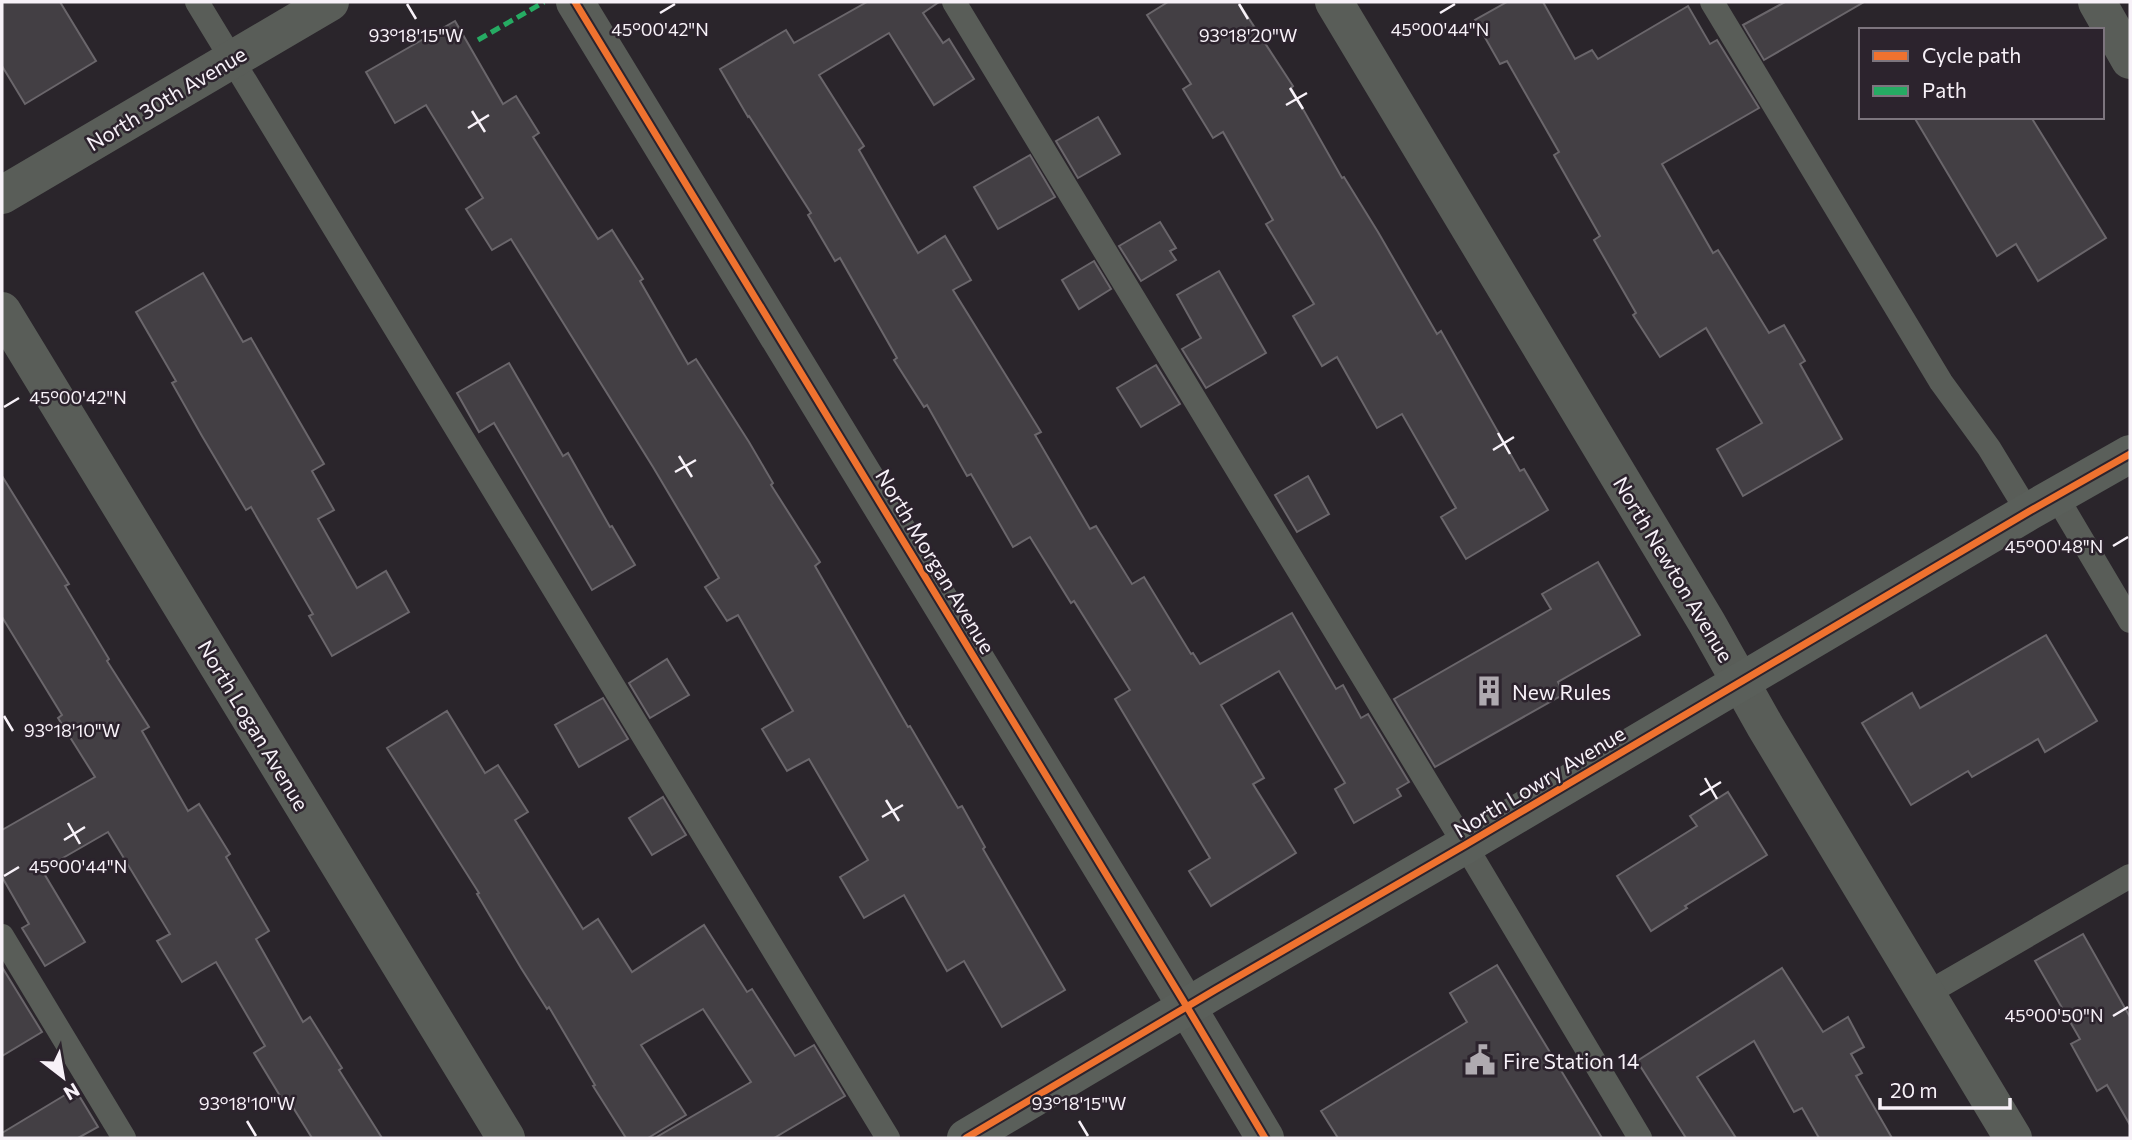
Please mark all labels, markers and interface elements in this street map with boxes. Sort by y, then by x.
text: 45°00'42"N [611,18,709,40]
text: 45°00'44"N [1391,18,1489,40]
text: 93°18'15"W [369,24,463,46]
text: 93°18'20"W [1199,24,1297,46]
legend [1859,28,2104,119]
street label: North 30th Avenue [82,40,250,156]
text: Cycle path [1922,42,2021,67]
text: Path [1922,77,1967,102]
text: 45°00'42"N [29,386,127,408]
street label: North Morgan Avenue [871,464,1001,658]
street label: North Newton Avenue [1609,472,1739,666]
text: 45°00'48"N [2005,535,2103,557]
street label: North Logan Avenue [193,635,315,815]
building icon: New Rules [1472,674,1506,708]
place label: New Rules [1512,679,1611,704]
text: 93°18'10"W [24,719,120,741]
street label: North Lowry Avenue [1449,720,1629,842]
text: 45°00'44"N [29,855,127,877]
text: 45°00'50"N [2004,1004,2104,1026]
north arrow [28,1042,98,1112]
public building icon: Fire Station 14 [1463,1043,1497,1077]
place label: Fire Station 14 [1503,1048,1640,1073]
scale bar [1880,1066,2010,1110]
text: 20 m [1890,1077,1938,1102]
text: N [60,1078,84,1106]
text: 93°18'10"W [199,1092,295,1114]
text: 93°18'15"W [1032,1092,1126,1114]

